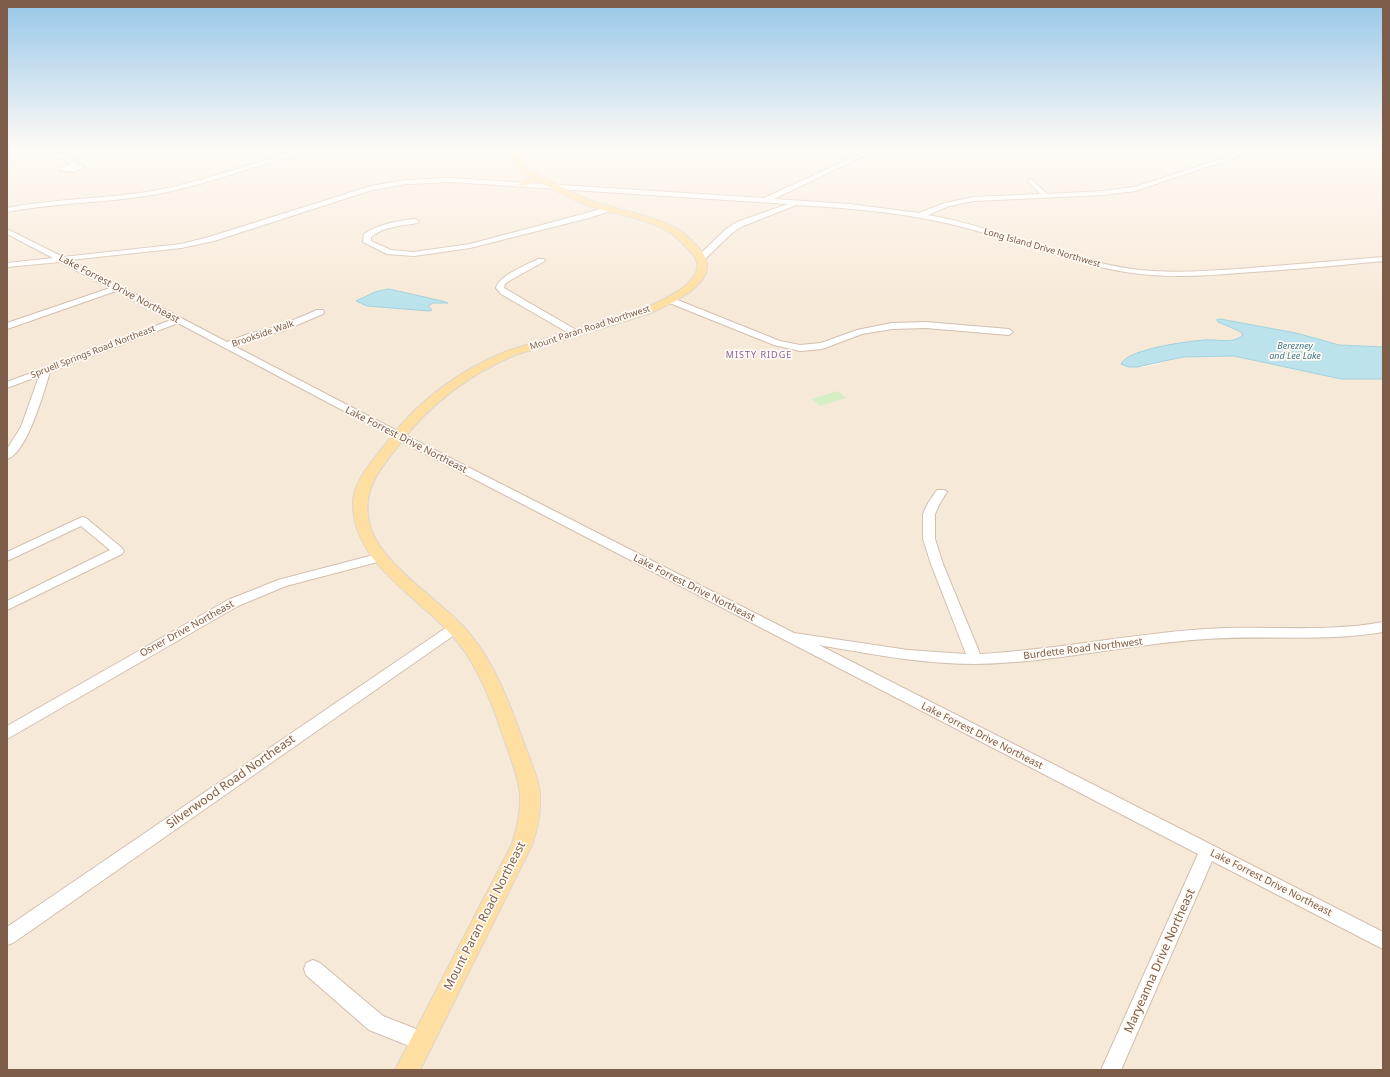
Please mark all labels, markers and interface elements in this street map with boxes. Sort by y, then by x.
street label: Long Island Drive Northwest [982,226,1102,270]
street label: Lake Forrest Drive Northeast [57,252,181,326]
street label: Mount Paran Road Northwest [529,303,651,353]
street label: Brookside Walk [230,318,296,350]
street label: Spruell Springs Road Northeast [29,323,157,381]
water label: Berezney and Lee Lake [1269,341,1321,362]
district label: MISTY RIDGE [726,350,792,360]
street label: Lake Forrest Drive Northeast [343,404,469,476]
street label: Lake Forrest Drive Northeast [631,552,757,624]
street label: Osner Drive Northeast [138,598,236,660]
street label: Burdette Road Northwest [1023,636,1143,662]
street label: Lake Forrest Drive Northeast [919,700,1045,772]
street label: Silverwood Road Northeast [164,732,298,832]
street label: Mount Paran Road Northeast [441,839,529,993]
street label: Lake Forrest Drive Northeast [1208,847,1334,919]
street label: Maryeanna Drive Northeast [1122,887,1198,1035]

